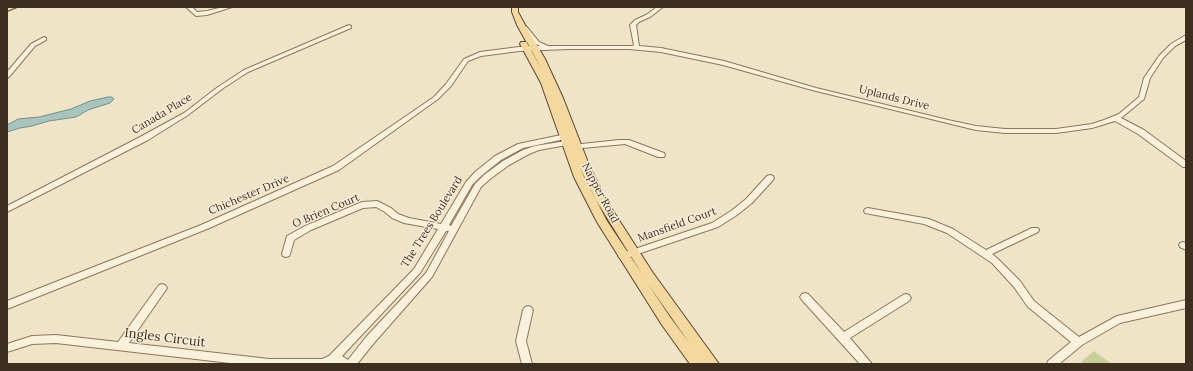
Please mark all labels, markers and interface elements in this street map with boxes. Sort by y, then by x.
street label: Uplands Drive [857,83,931,113]
street label: Canada Place [130,91,194,137]
street label: Napper Road [579,161,621,225]
street label: Chichester Drive [207,172,291,218]
street label: The Trees Boulevard [399,174,465,270]
street label: O Brien Court [290,191,362,231]
street label: Mansfield Court [636,205,718,245]
street label: Ingles Circuit [124,325,206,351]

